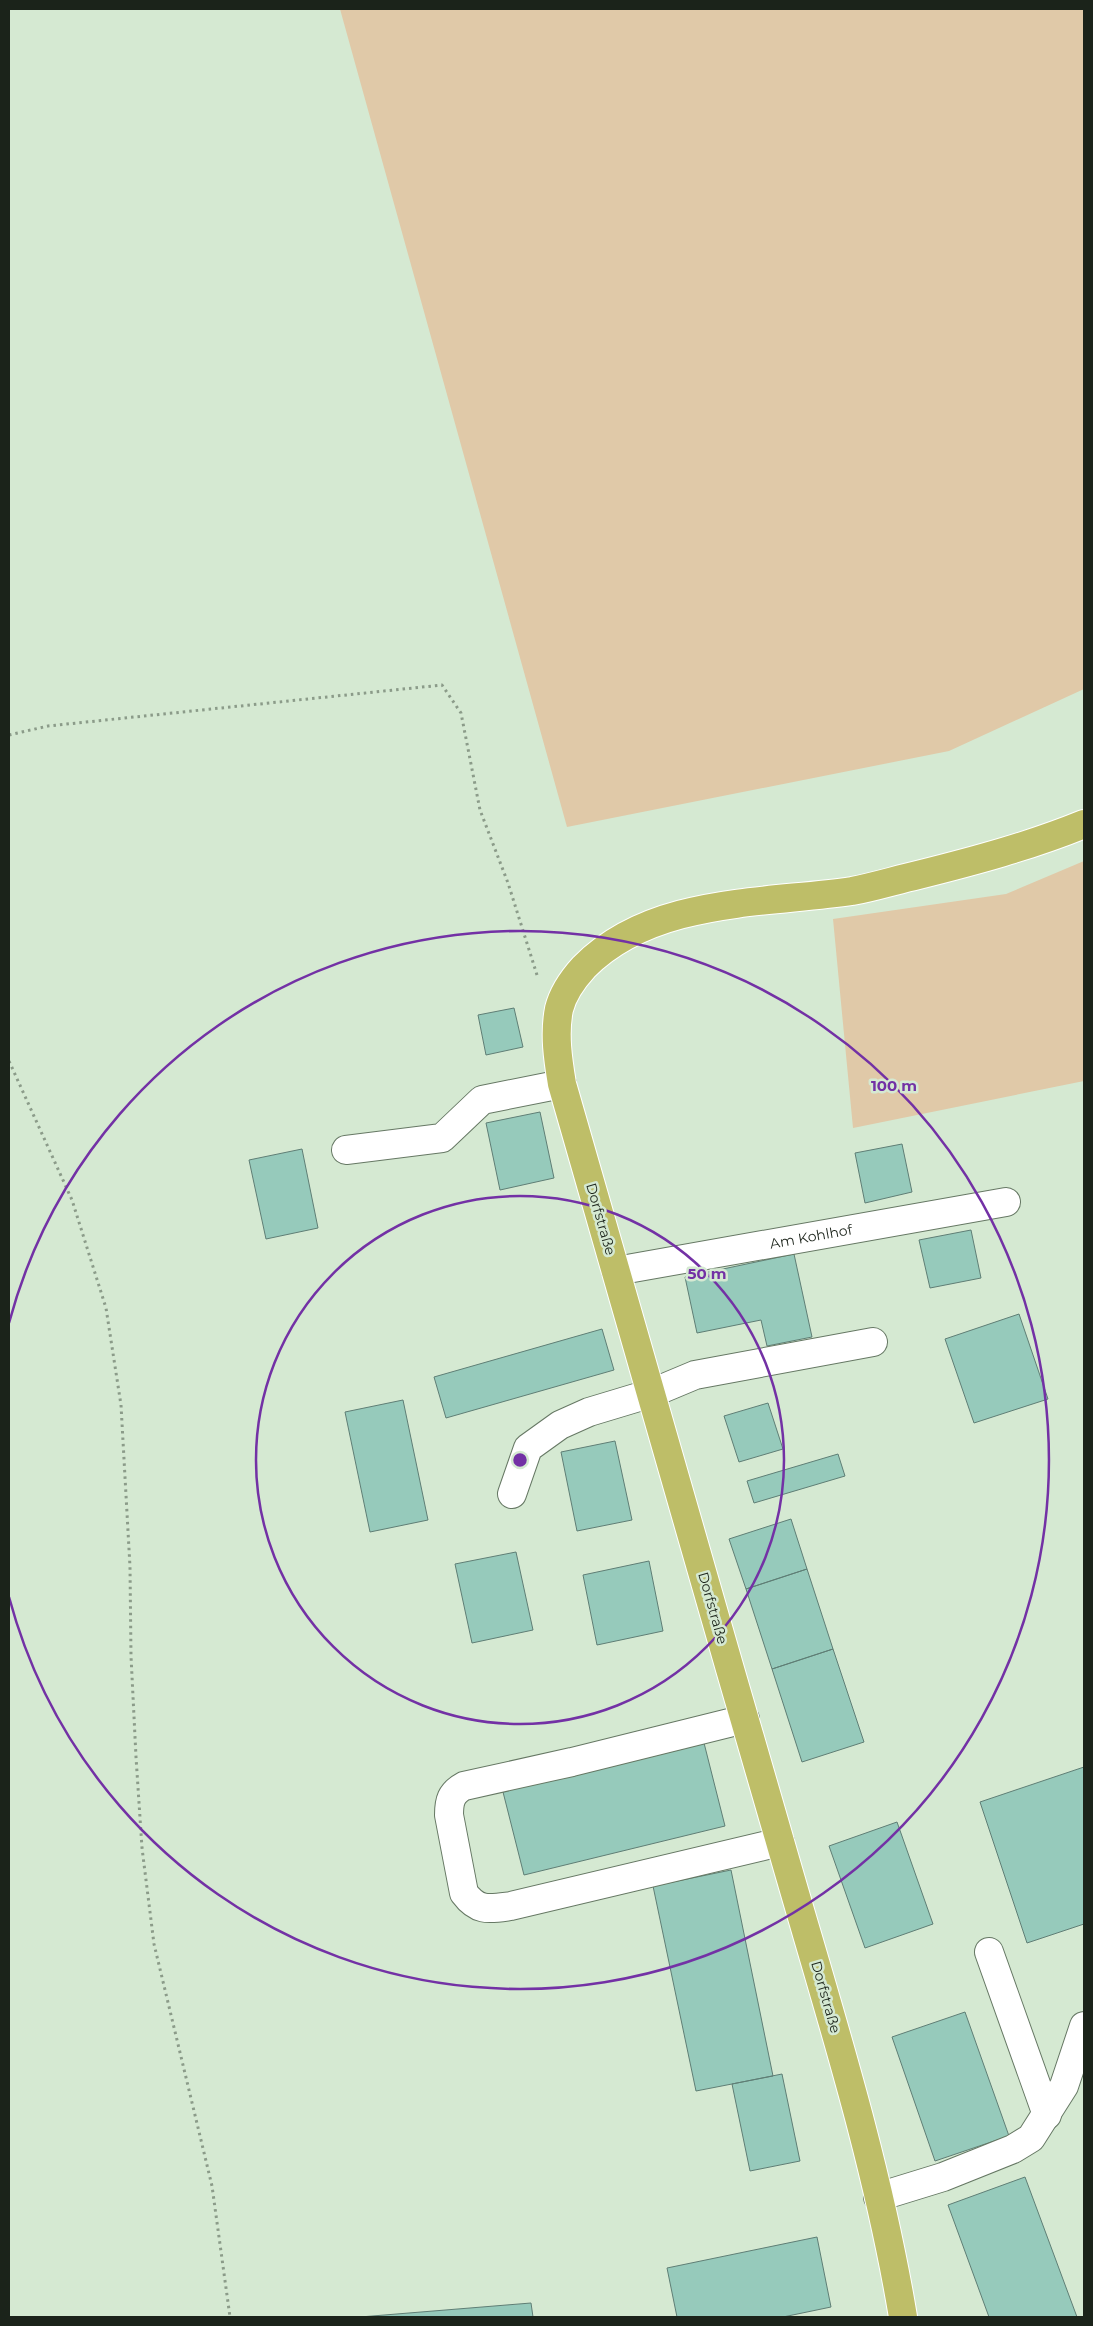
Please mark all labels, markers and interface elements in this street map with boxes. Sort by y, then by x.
text: 100 m [871,1076,917,1095]
street label: Dorfstraße [582,1181,620,1257]
street label: Am Kohlhof [768,1220,855,1253]
text: 50 m [687,1264,727,1283]
centre of rings [511,1451,529,1469]
street label: Dorfstraße [694,1570,732,1646]
street label: Dorfstraße [807,1959,845,2035]

